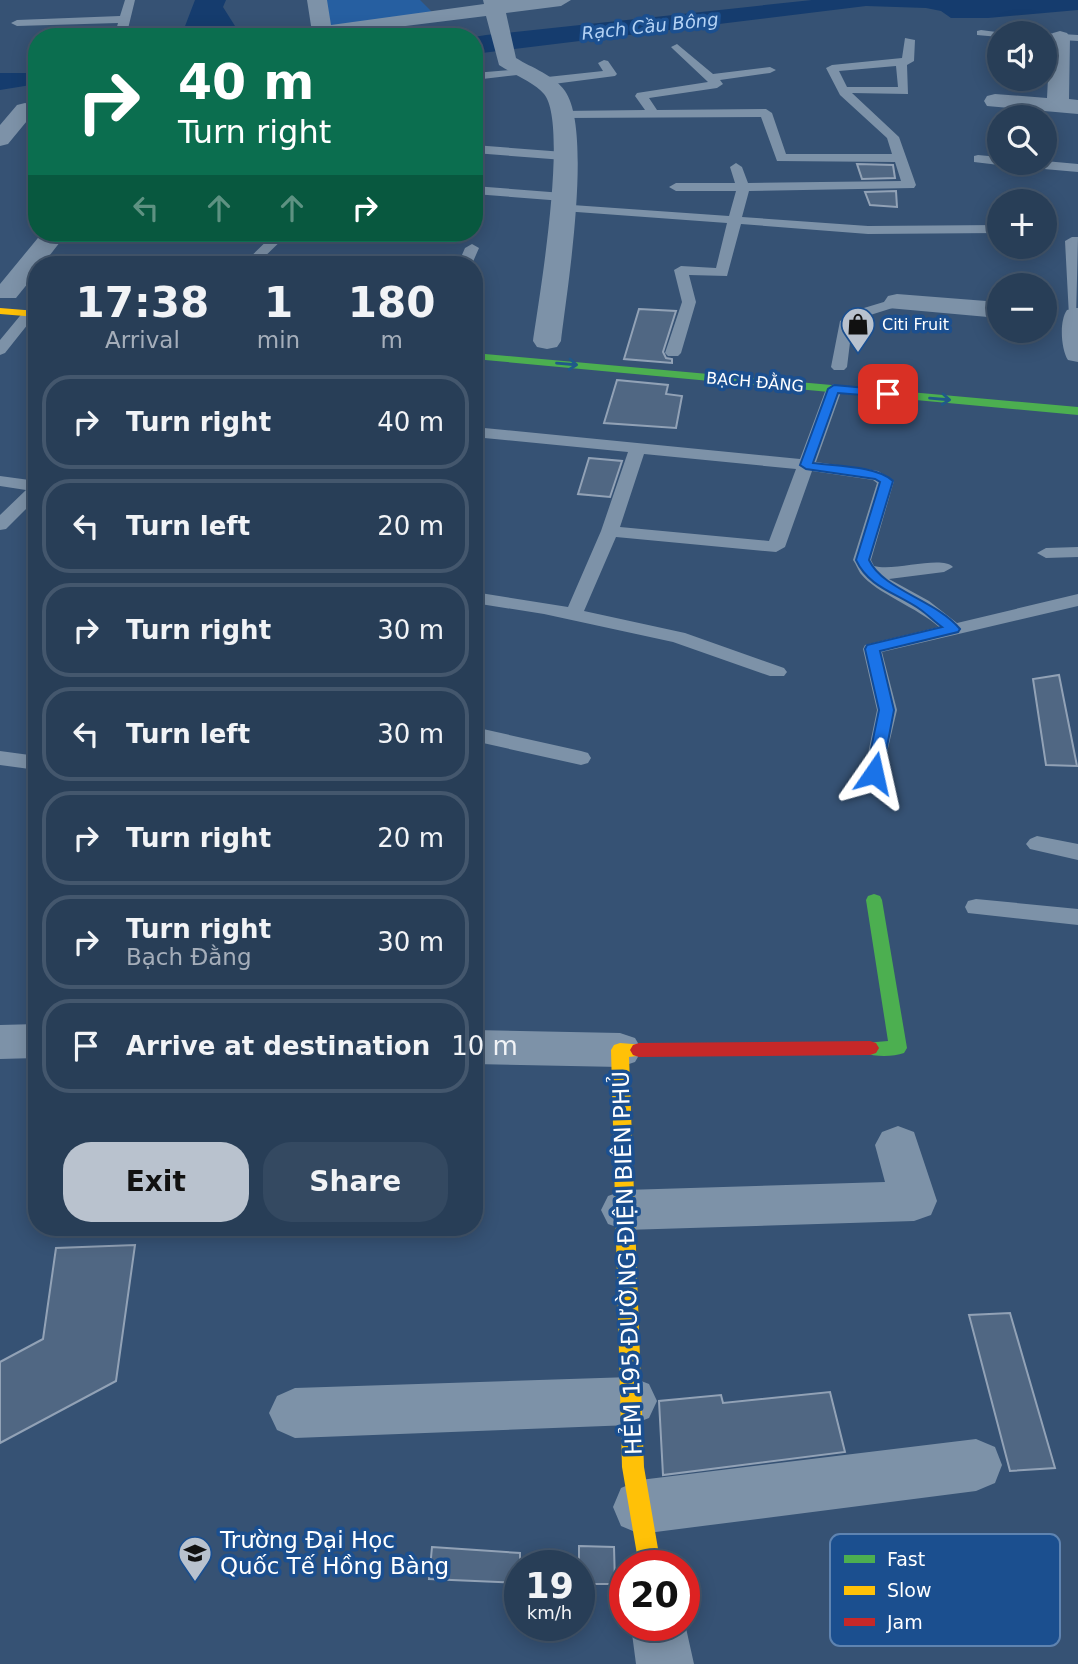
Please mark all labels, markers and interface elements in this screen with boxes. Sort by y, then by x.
water label: Rạch Cầu Bông [581,8,719,44]
map controls [987,21,1057,343]
button: sound [987,21,1057,91]
text: 40 m [178,54,314,111]
icon: right [63,56,154,147]
button: search [987,105,1057,175]
text: Turn right [178,113,331,151]
icon: left [127,189,165,227]
icon: ahead [200,189,238,227]
icon: ahead [273,189,311,227]
icon: right [346,189,384,227]
button: + [987,189,1057,259]
button: − [987,273,1057,343]
text: 17:38 [76,278,209,327]
text: 1 [264,278,293,327]
text: 180 [348,278,435,327]
shop icon: Citi Fruit [839,305,877,354]
place label: Citi Fruit [882,315,949,334]
text: Arrival [105,327,180,353]
text: min [257,327,300,353]
text: m [380,327,403,353]
one-way arrow [555,358,577,371]
pin [858,364,918,424]
street label: BẠCH ĐẰNG [705,366,805,396]
icon: arrive [869,375,907,413]
one-way arrow [928,392,950,405]
icon: right [67,403,105,441]
text: Turn right [126,407,271,437]
text: 40 m [377,407,444,437]
icon: left [67,507,105,545]
text: Turn left [126,511,250,541]
text: 20 m [377,511,444,541]
icon: right [67,611,105,649]
text: Turn right [126,615,271,645]
text: 30 m [377,615,444,645]
icon: left [67,715,105,753]
text: Turn left [126,719,250,749]
text: 30 m [377,719,444,749]
position arrow [837,736,911,810]
icon: right [67,819,105,857]
text: Turn right [126,823,271,853]
text: 20 m [377,823,444,853]
text: Turn right [126,914,271,944]
icon: right [67,923,105,961]
text: 30 m [377,927,444,957]
text: Bạch Đằng [126,944,252,970]
icon: arrive [67,1027,105,1065]
text: Arrive at destination [126,1031,430,1061]
text: 10 m [451,1031,518,1061]
street label: HẺM 195 ĐƯỜNG ĐIỆN BIÊN PHỦ [605,1070,647,1456]
button: Exit [63,1142,249,1222]
button: Share [263,1142,448,1222]
place label: Trường Đại Học Quốc Tế Hồng Bàng [219,1527,449,1579]
school or university icon: Trường Đại Học Quốc Tế Hồng Bàng [176,1534,214,1583]
legend [830,1534,1060,1646]
text: Fast [887,1548,925,1570]
speed limit sign: 20 [609,1550,700,1641]
text: 19 [525,1566,574,1606]
text: Slow [887,1579,932,1601]
text: km/h [527,1602,572,1623]
text: Jam [886,1611,923,1633]

